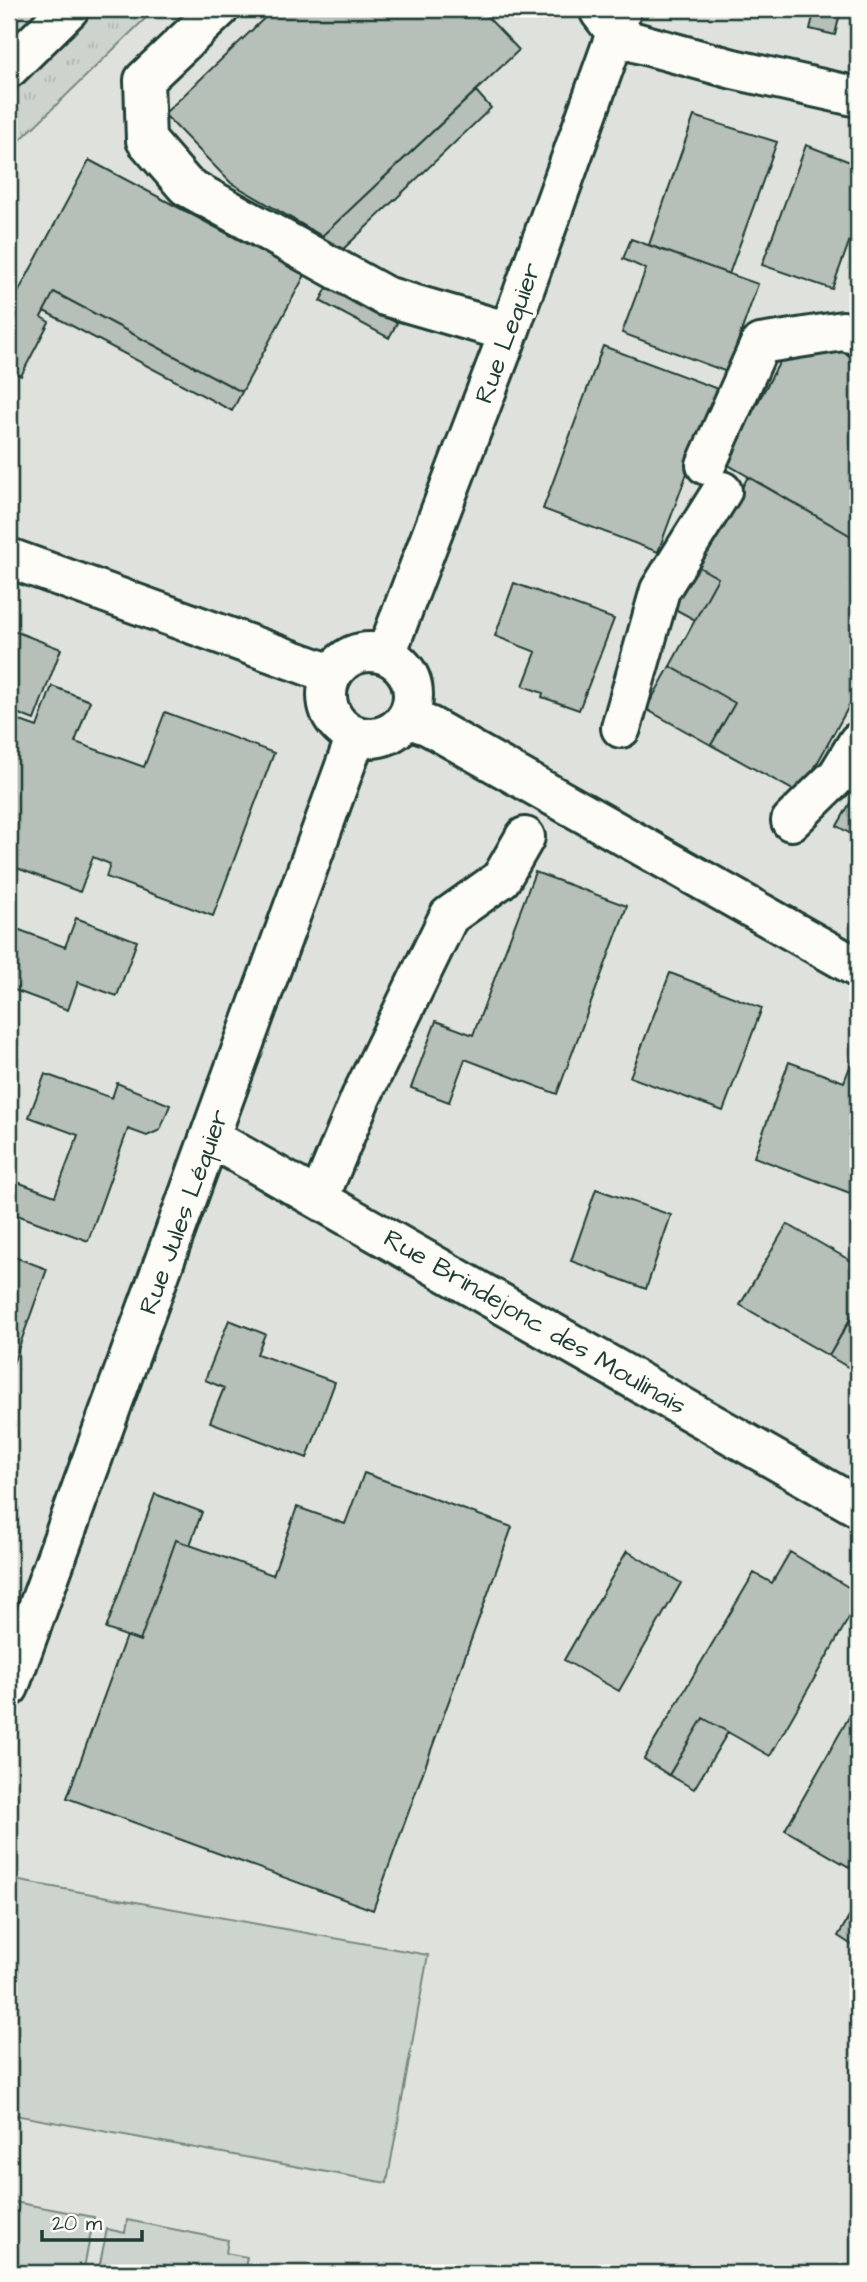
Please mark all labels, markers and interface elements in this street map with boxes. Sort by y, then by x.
street label: Rue Lequier [466,258,550,408]
street label: Rue Jules Léquier [130,1104,238,1320]
street label: Rue Brindejonc des Moulinais [377,1220,693,1424]
scale bar [42,2198,142,2242]
text: 20 m [52,2209,103,2238]

